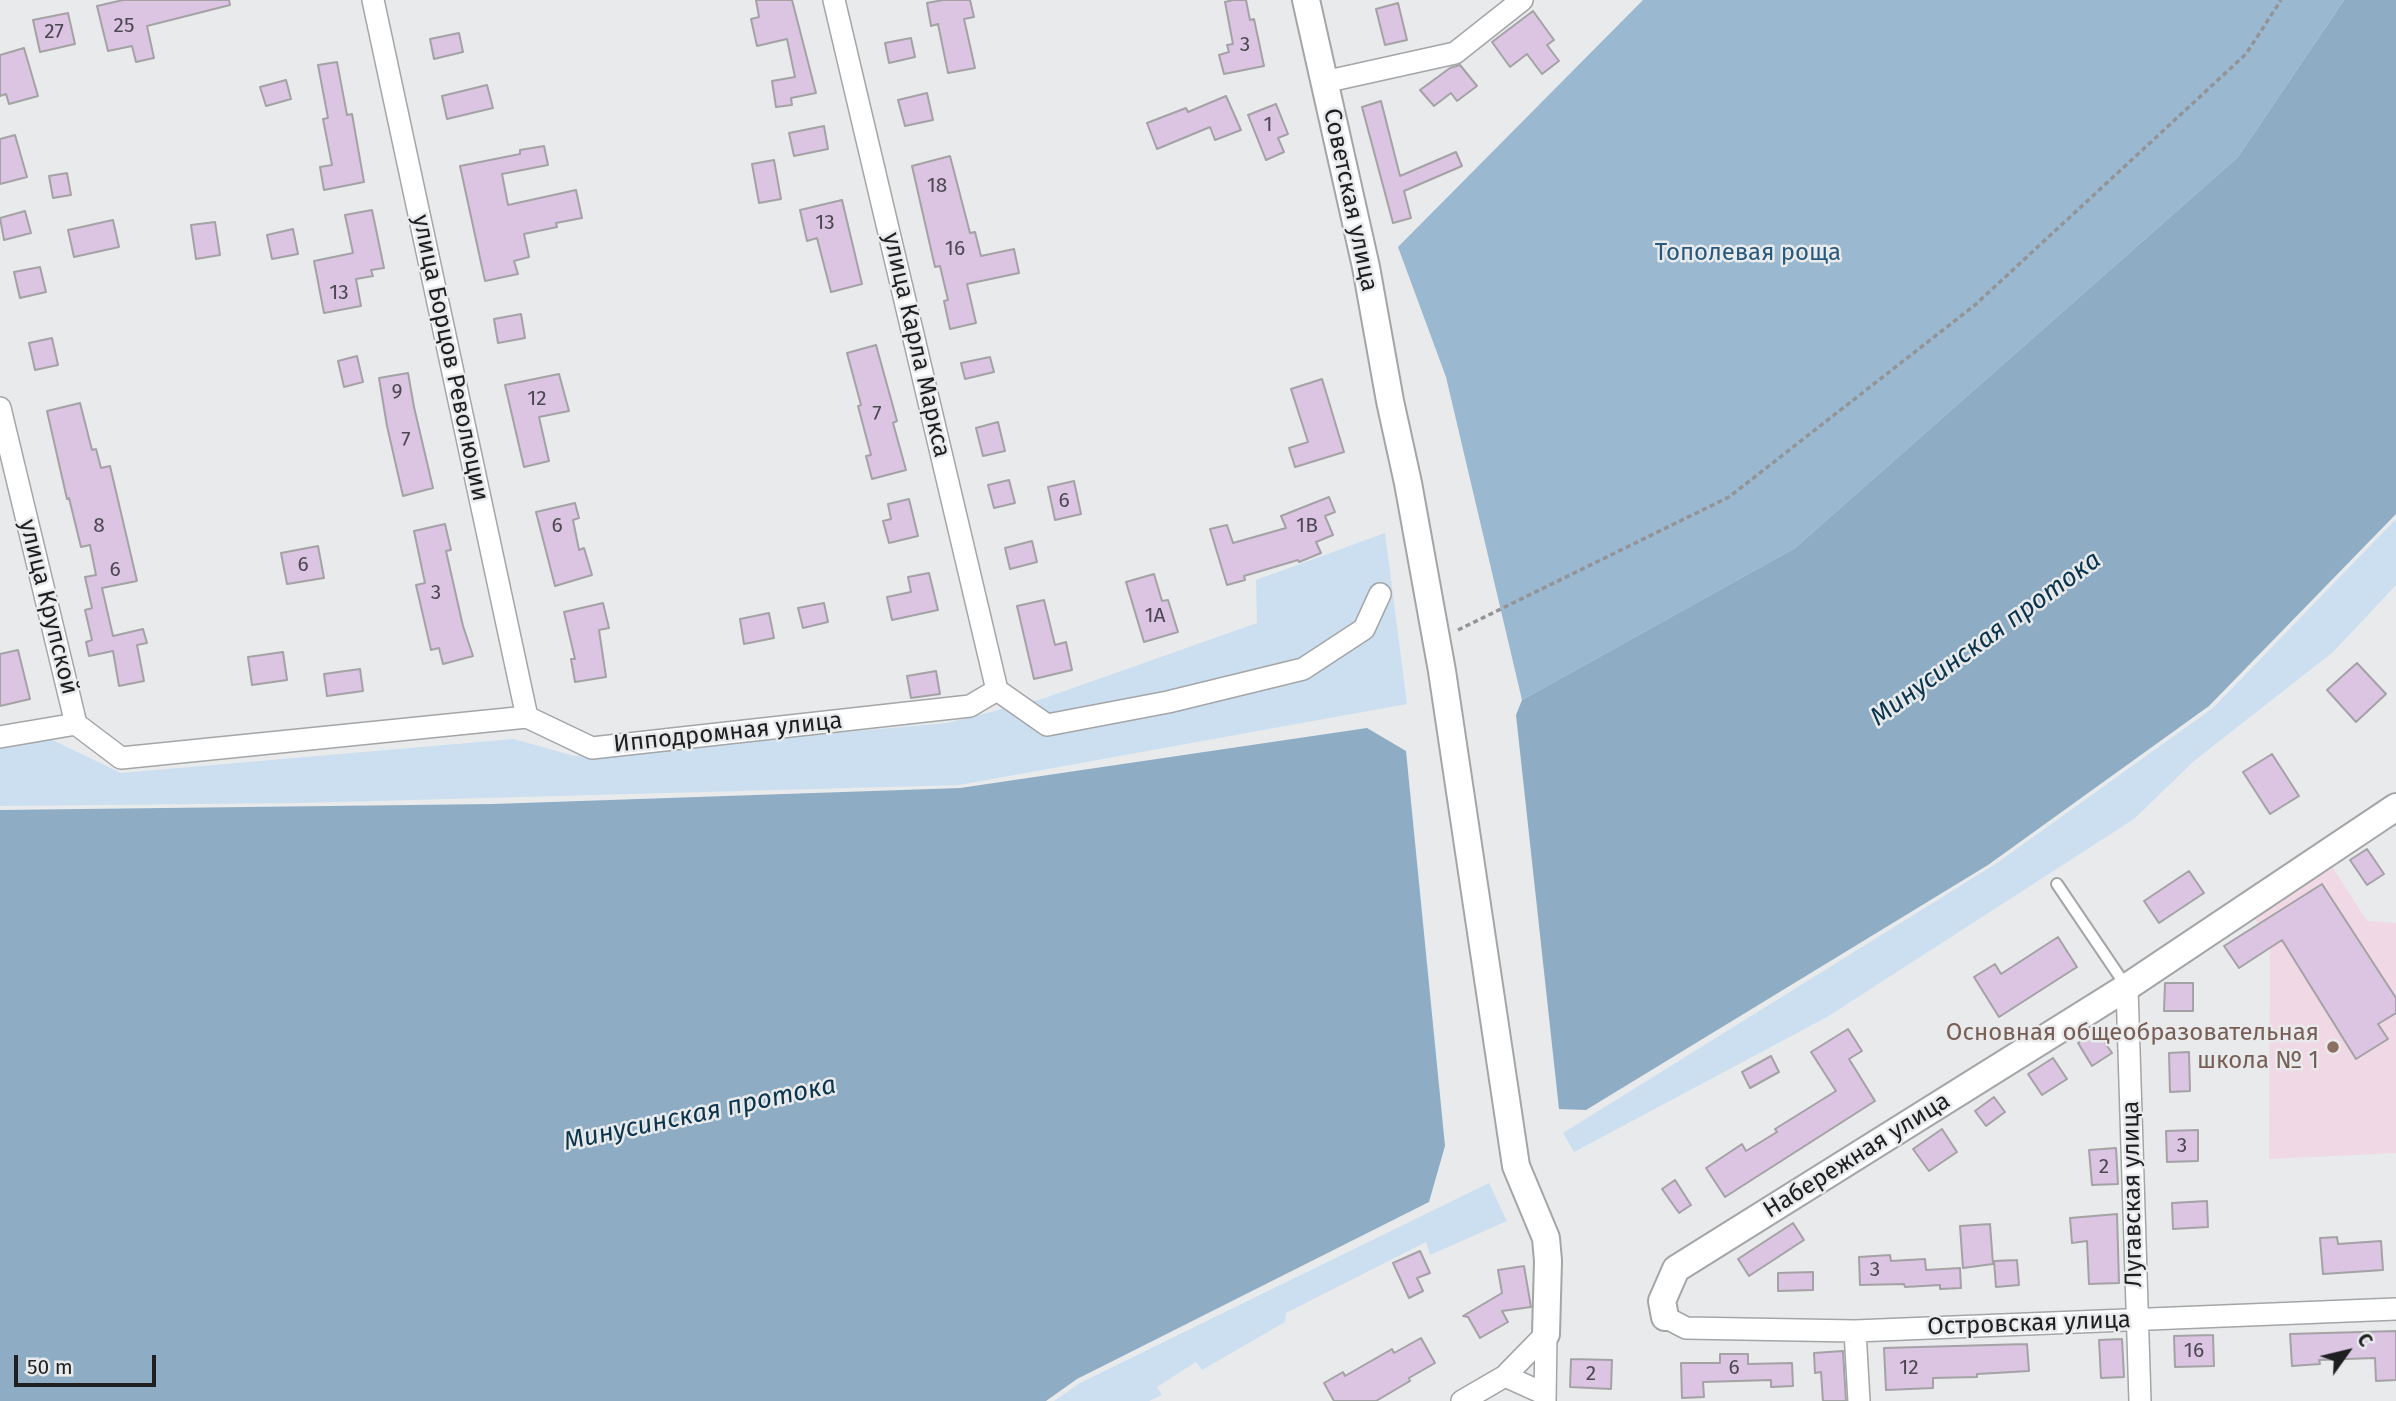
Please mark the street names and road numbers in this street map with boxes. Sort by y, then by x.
street label: Советская улица [1317,106,1383,294]
street label: улица Борцов Революции [406,212,494,504]
street label: улица Карла Маркса [876,230,956,460]
street label: улица Крупской [12,516,84,698]
street label: Ипподромная улица [612,707,844,759]
street label: Набережная улица [1758,1087,1956,1225]
street label: Лугавская улица [2117,1100,2149,1288]
street label: Островская улица [1927,1306,2131,1342]

